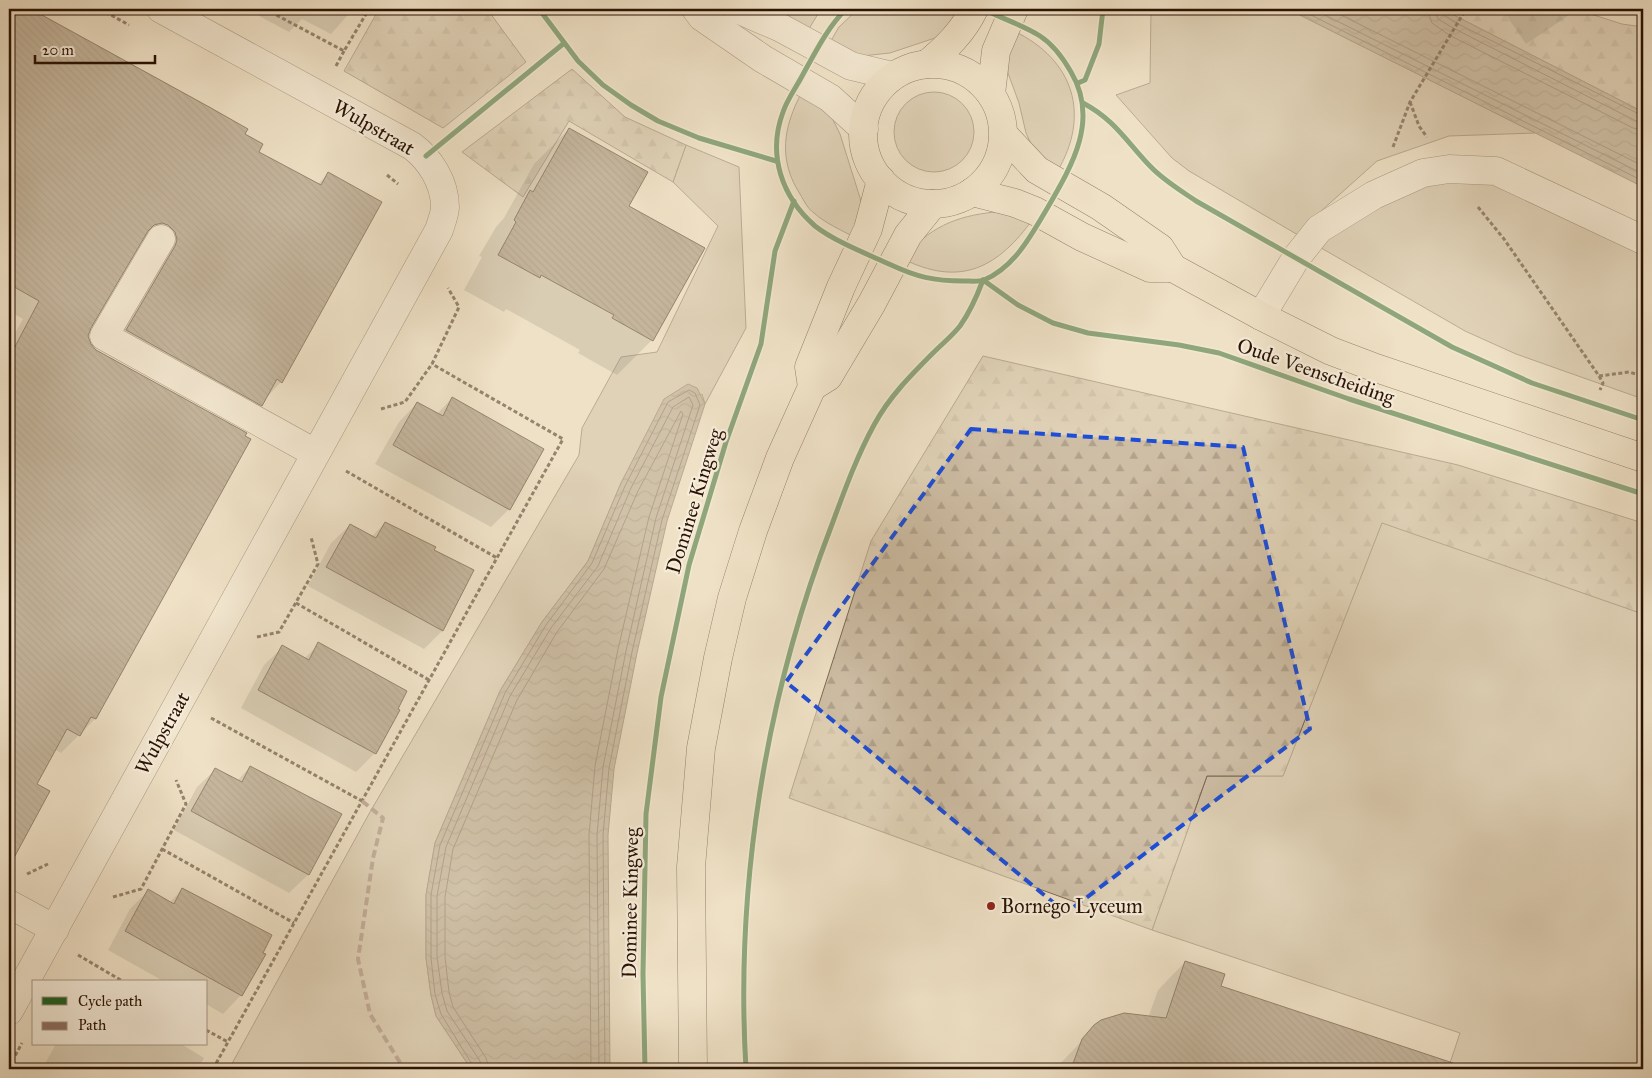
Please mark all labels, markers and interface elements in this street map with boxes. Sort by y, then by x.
scale bar [35,32,155,64]
text: 20 m [42,41,74,59]
street label: Wulpstraat [329,94,419,160]
street label: Oude Veenscheiding [1234,333,1398,410]
street label: Dominee Kingweg [660,425,729,577]
street label: Wulpstraat [130,688,194,778]
street label: Dominee Kingweg [617,827,644,979]
place label: Bornego Lyceum [1001,894,1143,919]
marker: Bornego Lyceum [985,900,997,912]
legend [32,980,208,1046]
text: Cycle path [78,992,143,1010]
text: Path [78,1016,107,1034]

